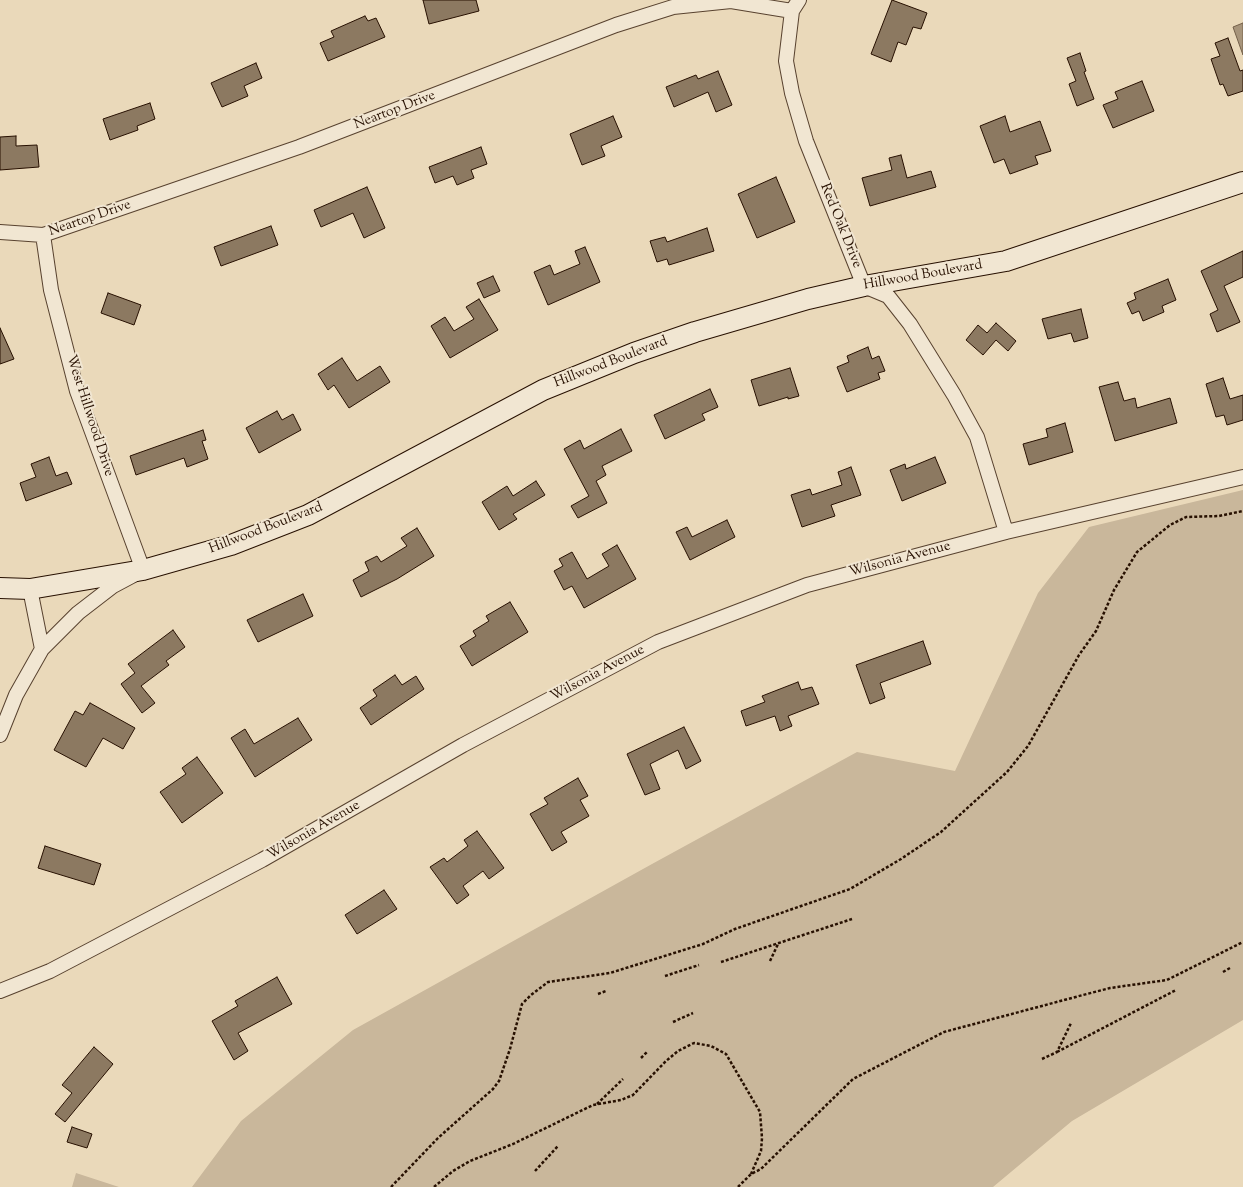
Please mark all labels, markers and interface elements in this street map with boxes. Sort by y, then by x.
street label: Neartop Drive [352,88,438,134]
street label: Red Oak Drive [815,181,865,271]
street label: Neartop Drive [47,197,133,241]
street label: Hillwood Boulevard [862,257,984,295]
street label: Hillwood Boulevard [552,334,670,392]
street label: West Hillwood Drive [61,353,117,479]
street label: Hillwood Boulevard [207,500,325,558]
street label: Wilsonia Avenue [847,538,953,582]
street label: Wilsonia Avenue [548,642,648,706]
street label: Wilsonia Avenue [265,798,363,864]

